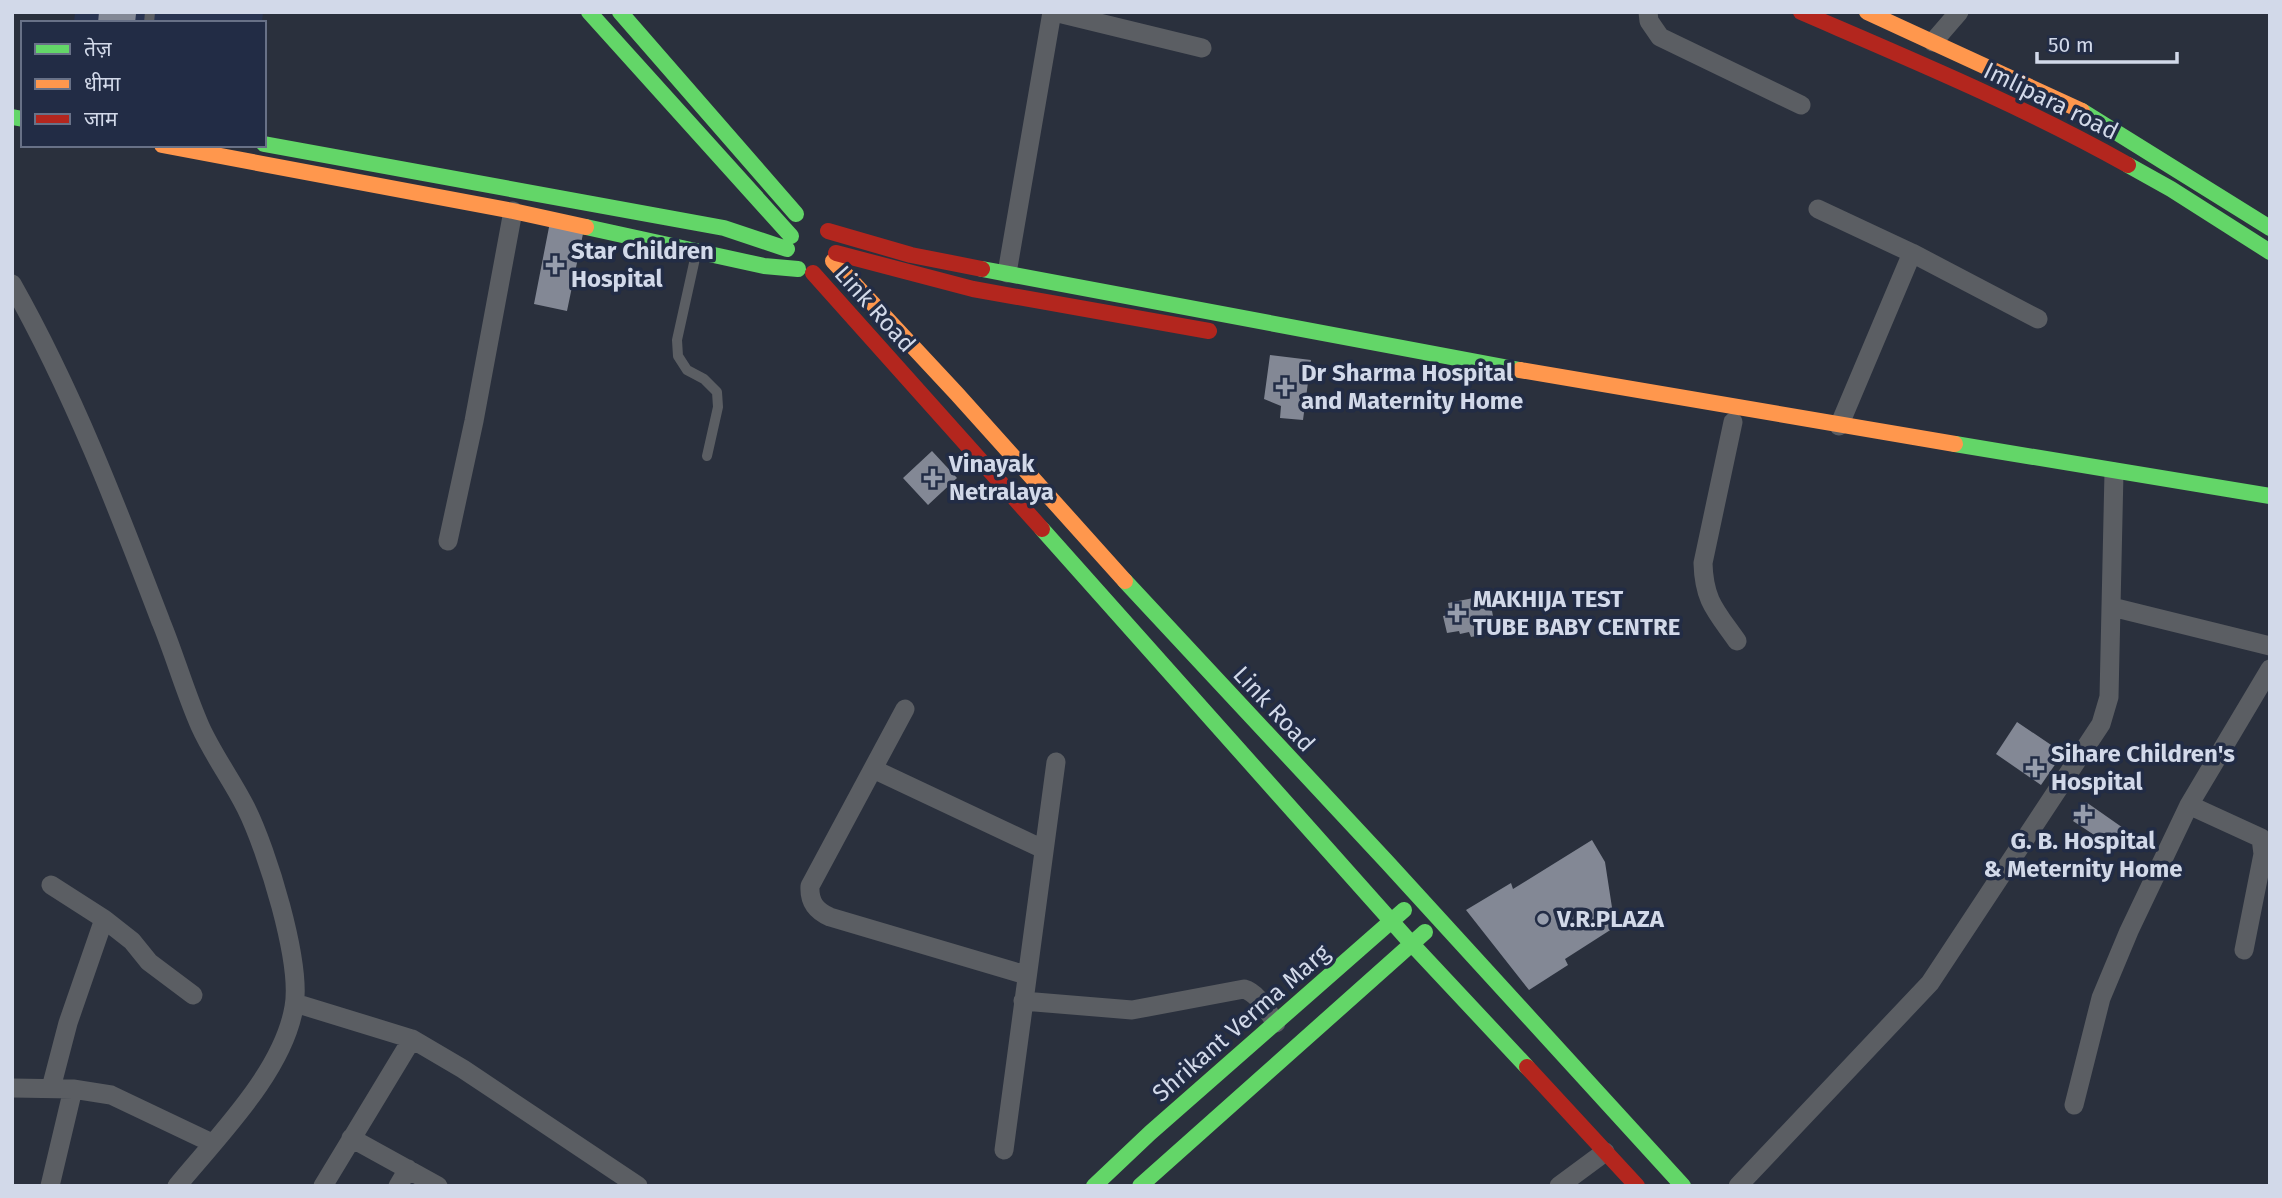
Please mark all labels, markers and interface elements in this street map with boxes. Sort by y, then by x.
legend [21,21,266,147]
scale bar [2037,21,2177,65]
text: 50 m [2048,32,2094,58]
text: तेज़ [84,36,112,62]
street label: Imlipara road [1979,56,2123,146]
text: धीमा [84,71,121,97]
text: जाम [84,106,118,132]
place label: Star Children Hospital [571,237,714,293]
marker: Star Children Hospital [545,255,565,275]
street label: Link Road [829,260,921,358]
place label: Dr Sharma Hospital and Maternity Home [1301,359,1523,415]
marker: Dr Sharma Hospital and Maternity Home [1275,377,1295,397]
place label: Vinayak Netralaya [948,450,1054,506]
marker: Vinayak Netralaya [923,468,943,488]
place label: MAKHIJA TEST TUBE BABY CENTRE [1473,585,1680,641]
marker: MAKHIJA TEST TUBE BABY CENTRE [1447,603,1467,623]
street label: Link Road [1227,660,1321,758]
place label: Sihare Children's Hospital [2051,740,2235,796]
marker: Sihare Children's Hospital [2025,758,2045,778]
marker: G. B. Hospital & Meternity Home [2073,804,2093,824]
place label: G. B. Hospital & Meternity Home [1983,827,2183,883]
place label: V.R.PLAZA [1556,905,1665,933]
marker: V.R.PLAZA [1535,911,1551,927]
street label: Shrikant Verma Marg [1147,938,1336,1108]

